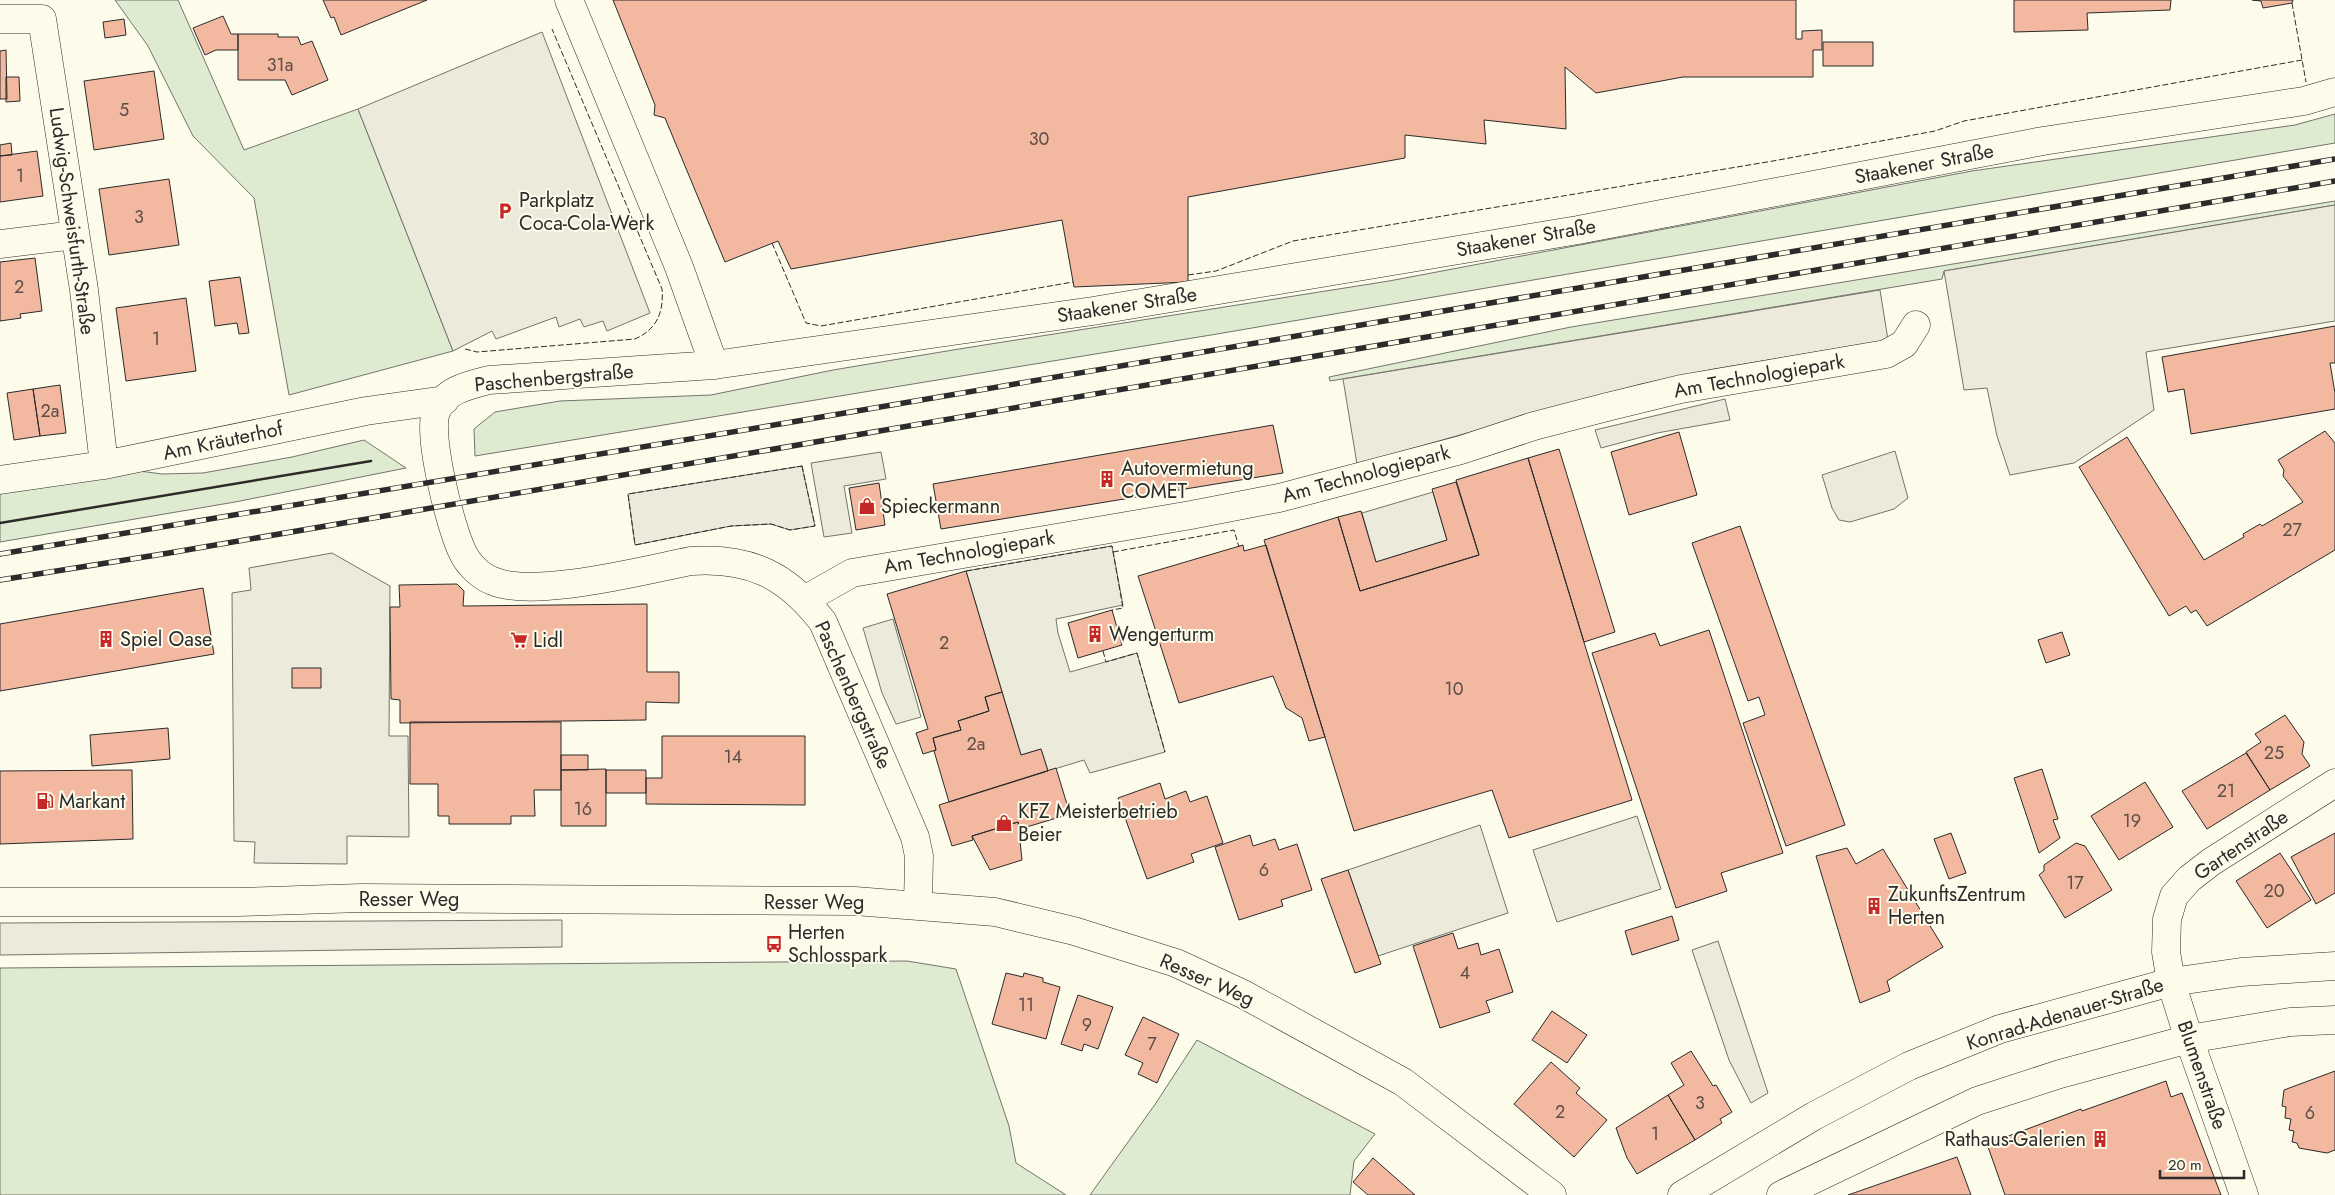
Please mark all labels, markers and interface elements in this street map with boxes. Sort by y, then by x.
house number: 31a [267,52,293,78]
house number: 5 [119,97,129,123]
street label: Ludwig-Schweisfurth-Straße [42,106,102,336]
house number: 30 [1029,126,1050,152]
street label: Staakener Straße [1852,136,1996,192]
house number: 1 [16,163,24,189]
place label: Parkplatz Coca-Cola-Werk [519,186,654,238]
parking icon: Parkplatz Coca-Cola-Werk [495,201,515,221]
house number: 3 [134,204,144,230]
street label: Staakener Straße [1454,211,1598,265]
house number: 2 [14,274,24,300]
street label: Staakener Straße [1055,280,1199,330]
house number: 1 [152,326,160,352]
street label: Am Technologiepark [1671,347,1847,405]
street label: Paschenbergstraße [473,357,635,399]
house number: 2a [41,398,59,424]
street label: Am Kräuterhof [160,414,287,468]
street label: Am Technologiepark [1279,438,1453,510]
place label: Autovermietung COMET [1121,454,1254,506]
building icon: Autovermietung COMET [1097,469,1117,489]
place label: Spieckermann [881,492,1000,521]
shop icon: Spieckermann [857,496,877,516]
house number: 27 [2282,517,2302,543]
street label: Am Technologiepark [881,523,1057,581]
street label: Paschenbergstraße [807,616,899,774]
place label: Wengerturm [1109,620,1214,649]
building icon: Wengerturm [1085,624,1105,644]
place label: Spiel Oase [120,625,212,654]
place label: Lidl [533,626,563,655]
building icon: Spiel Oase [96,629,116,649]
supermarket icon: Lidl [509,630,529,650]
house number: 2 [939,630,949,656]
house number: 10 [1445,676,1464,702]
house number: 2a [967,731,985,757]
house number: 25 [2264,740,2284,766]
house number: 14 [724,744,742,770]
house number: 21 [2217,778,2235,804]
place label: Markant [59,787,126,816]
fuel station icon: Markant [35,791,55,811]
house number: 16 [574,796,592,822]
place label: KFZ Meisterbetrieb Beier [1018,797,1178,849]
street label: Gartenstraße [2188,803,2294,887]
house number: 19 [2123,808,2141,834]
shop icon: KFZ Meisterbetrieb Beier [994,813,1014,833]
house number: 6 [1259,857,1269,883]
house number: 17 [2066,870,2084,896]
house number: 20 [2263,878,2285,904]
place label: ZukunftsZentrum Herten [1888,880,2026,932]
street label: Resser Weg [359,885,459,914]
street label: Resser Weg [764,888,864,917]
building icon: ZukunftsZentrum Herten [1864,896,1884,916]
place label: Herten Schlosspark [788,918,888,970]
bus stop icon: Herten Schlosspark [764,934,784,954]
street label: Resser Weg [1155,946,1259,1014]
house number: 4 [1460,960,1470,986]
street label: Konrad-Adenauer-Straße [1963,970,2167,1058]
house number: 11 [1018,992,1034,1018]
house number: 9 [1082,1012,1092,1038]
street label: Blumenstraße [2170,1017,2234,1133]
house number: 7 [1147,1031,1157,1057]
house number: 3 [1695,1090,1705,1116]
house number: 2 [1555,1099,1565,1125]
house number: 6 [2305,1100,2315,1126]
house number: 1 [1651,1121,1659,1147]
place label: Rathaus-Galerien [1945,1125,2086,1154]
building icon: Rathaus-Galerien [2090,1129,2110,1149]
scale bar [2160,1148,2244,1180]
text: 20 m [2168,1154,2202,1176]

